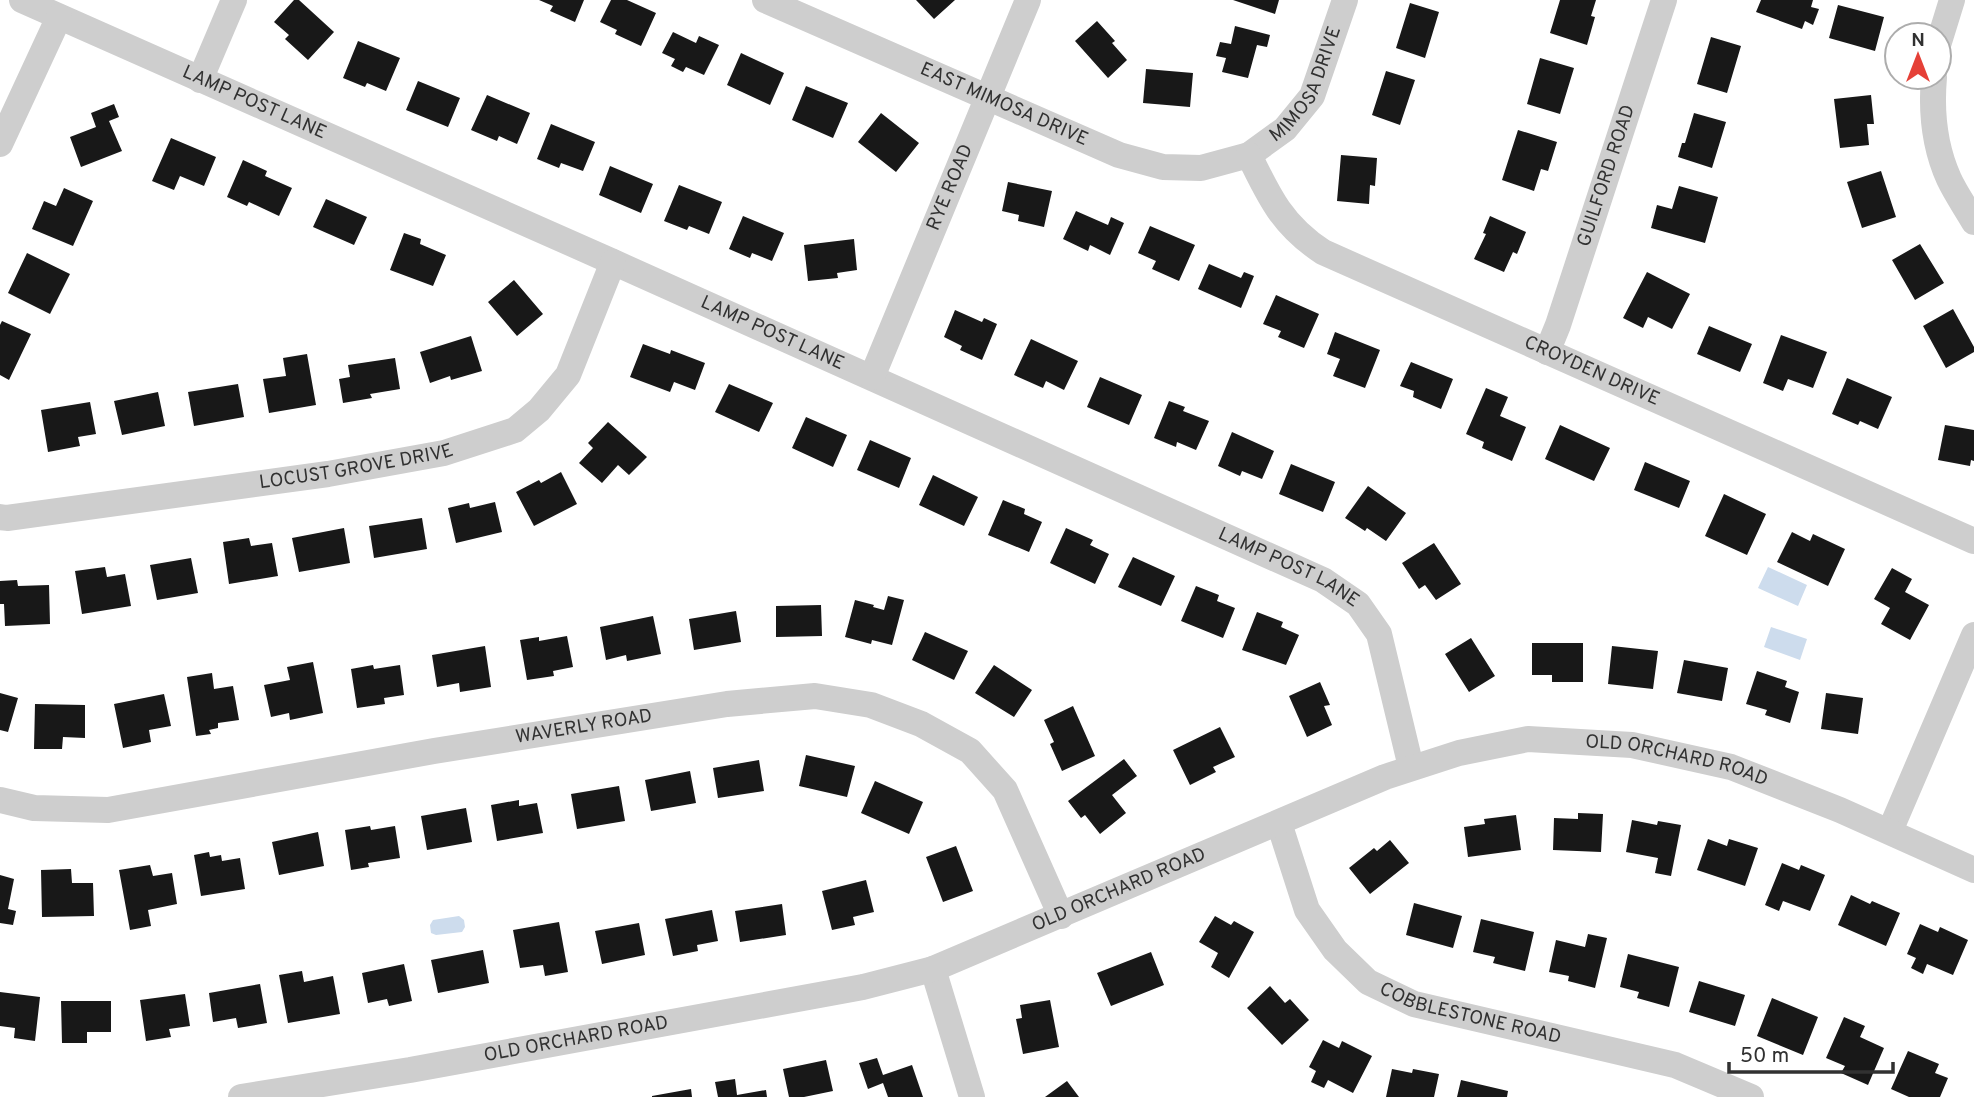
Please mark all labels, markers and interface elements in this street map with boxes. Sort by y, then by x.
north arrow [1883,21,1953,91]
street label: MIMOSA DRIVE [1265,23,1347,148]
text: N [1911,29,1925,53]
street label: EAST MIMOSA DRIVE [916,57,1092,152]
street label: LAMP POST LANE [178,61,330,145]
street label: GUILFORD ROAD [1572,102,1641,250]
street label: RYE ROAD [922,141,979,234]
street label: LAMP POST LANE [697,291,848,376]
street label: CROYDEN DRIVE [1520,331,1663,412]
street label: LOCUST GROVE DRIVE [258,439,457,495]
street label: LAMP POST LANE [1214,522,1364,613]
street label: WAVERLY ROAD [514,704,654,750]
street label: OLD ORCHARD ROAD [1585,730,1771,792]
street label: OLD ORCHARD ROAD [1028,842,1210,938]
street label: COBBLESTONE ROAD [1375,977,1564,1050]
street label: OLD ORCHARD ROAD [482,1011,670,1068]
scale bar [1729,1030,1894,1074]
text: 50 m [1740,1043,1789,1070]

